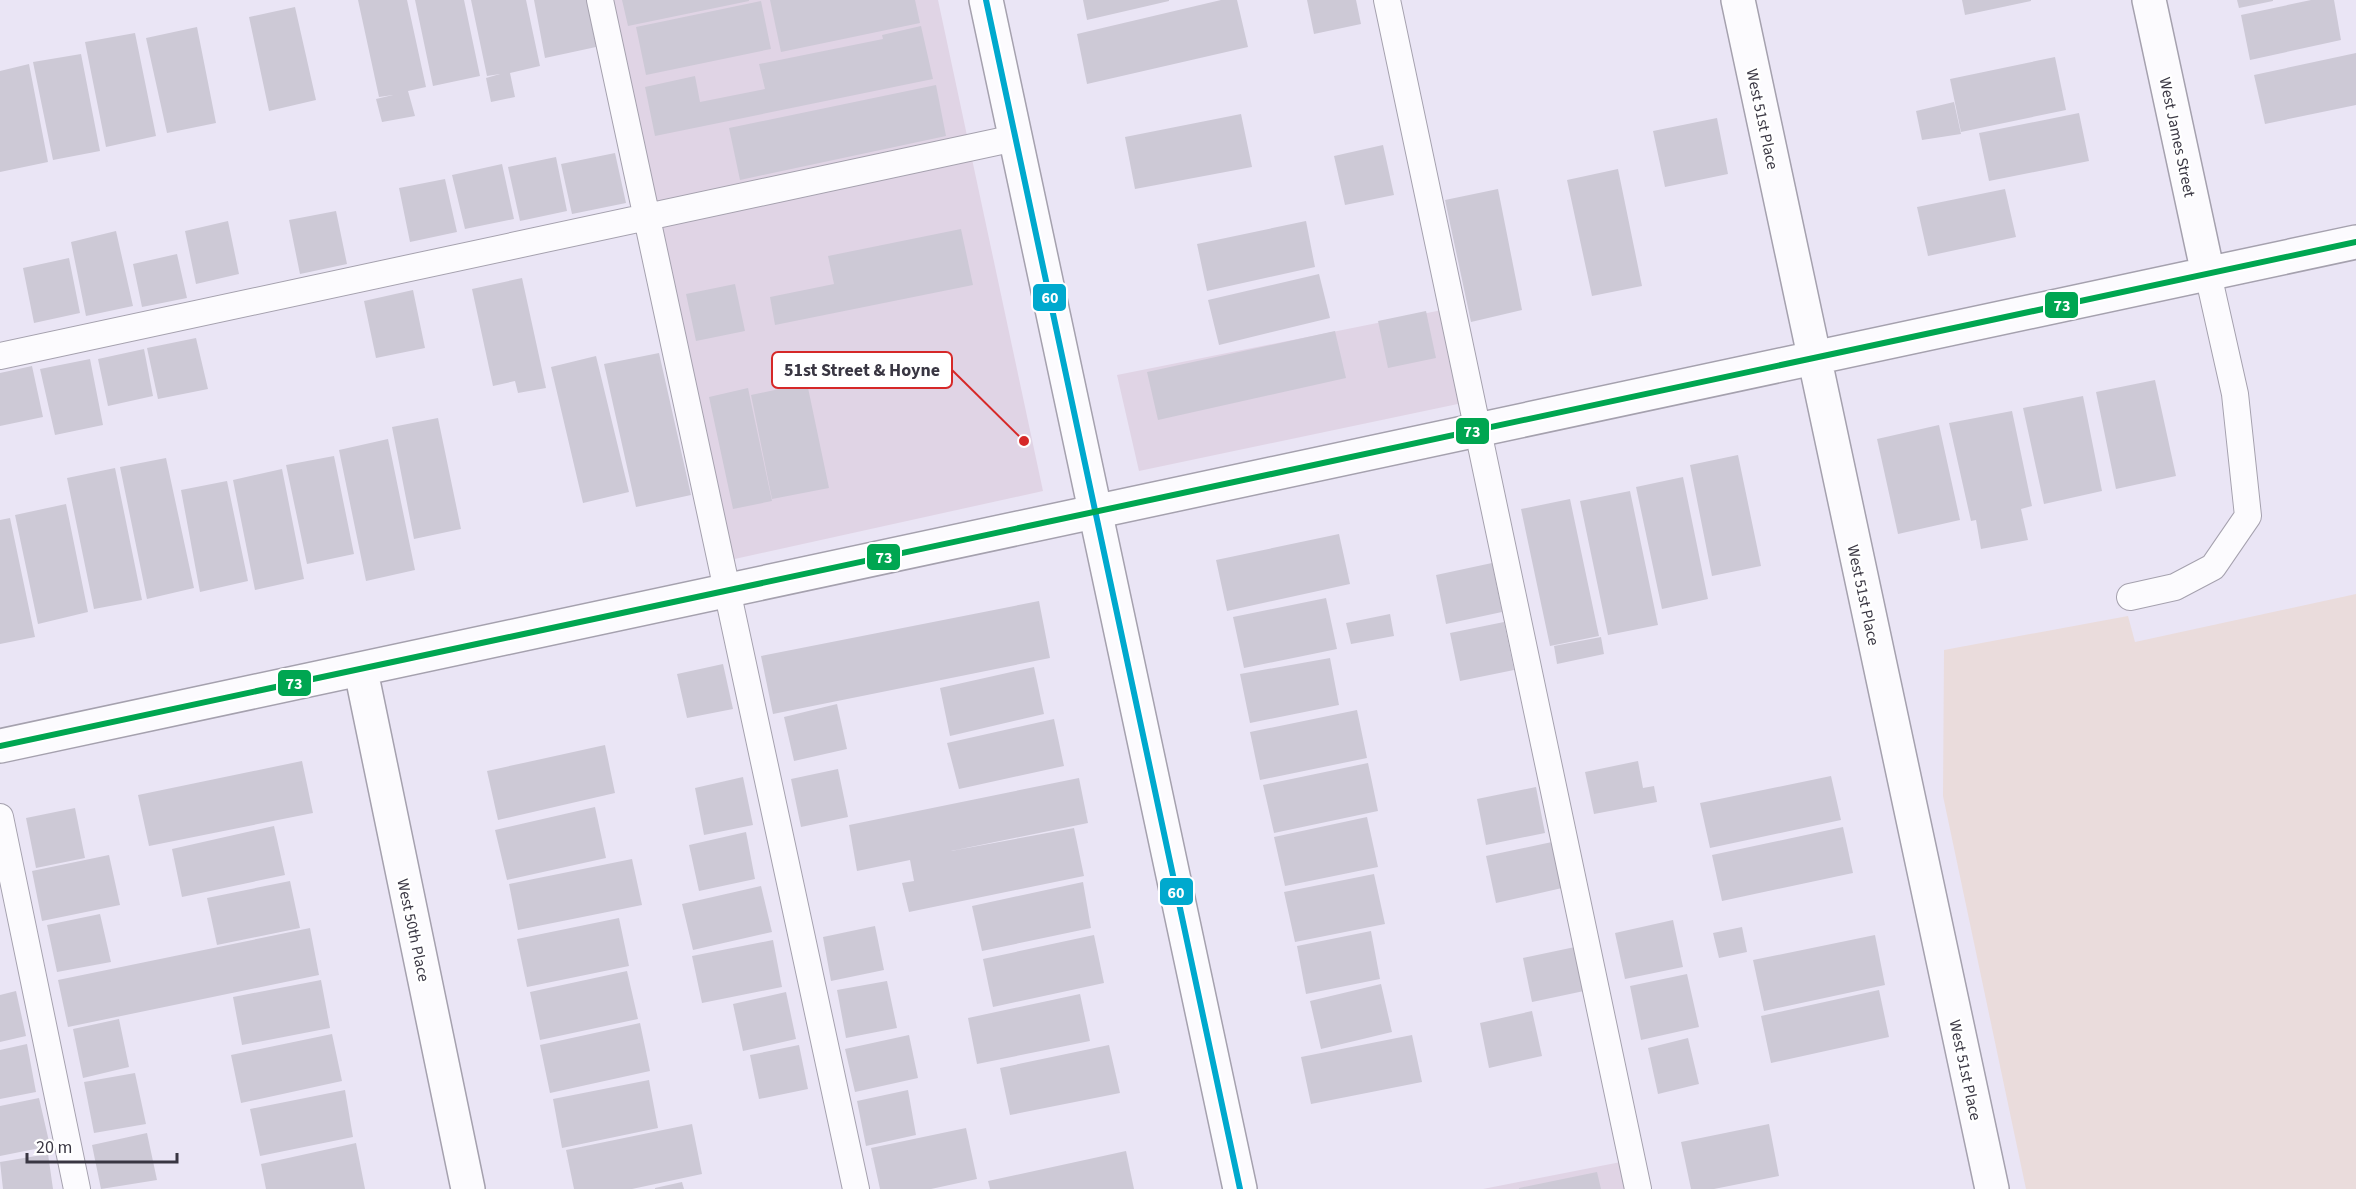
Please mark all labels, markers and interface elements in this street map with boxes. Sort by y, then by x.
street label: West 51st Place [1741,67,1783,172]
street label: West James Street [2154,75,2201,200]
line badge: 60 [1032,283,1067,312]
text: 60 [1042,287,1058,309]
line badge: 73 [2044,291,2079,319]
text: 73 [2054,295,2070,317]
callout: 51st Street & Hoyne [772,352,952,388]
text: 51st Street & Hoyne [784,358,940,383]
line badge: 73 [1455,417,1490,445]
text: 73 [1464,421,1480,443]
line badge: 73 [866,543,901,571]
street label: West 51st Place [1842,543,1884,648]
text: 73 [876,547,892,569]
line badge: 73 [277,669,312,697]
text: 73 [286,673,302,695]
street label: West 50th Place [391,877,435,984]
line badge: 60 [1159,877,1194,906]
text: 60 [1168,882,1184,904]
street label: West 51st Place [1944,1018,1986,1123]
scale bar [27,1126,177,1164]
text: 20 m [36,1135,72,1160]

